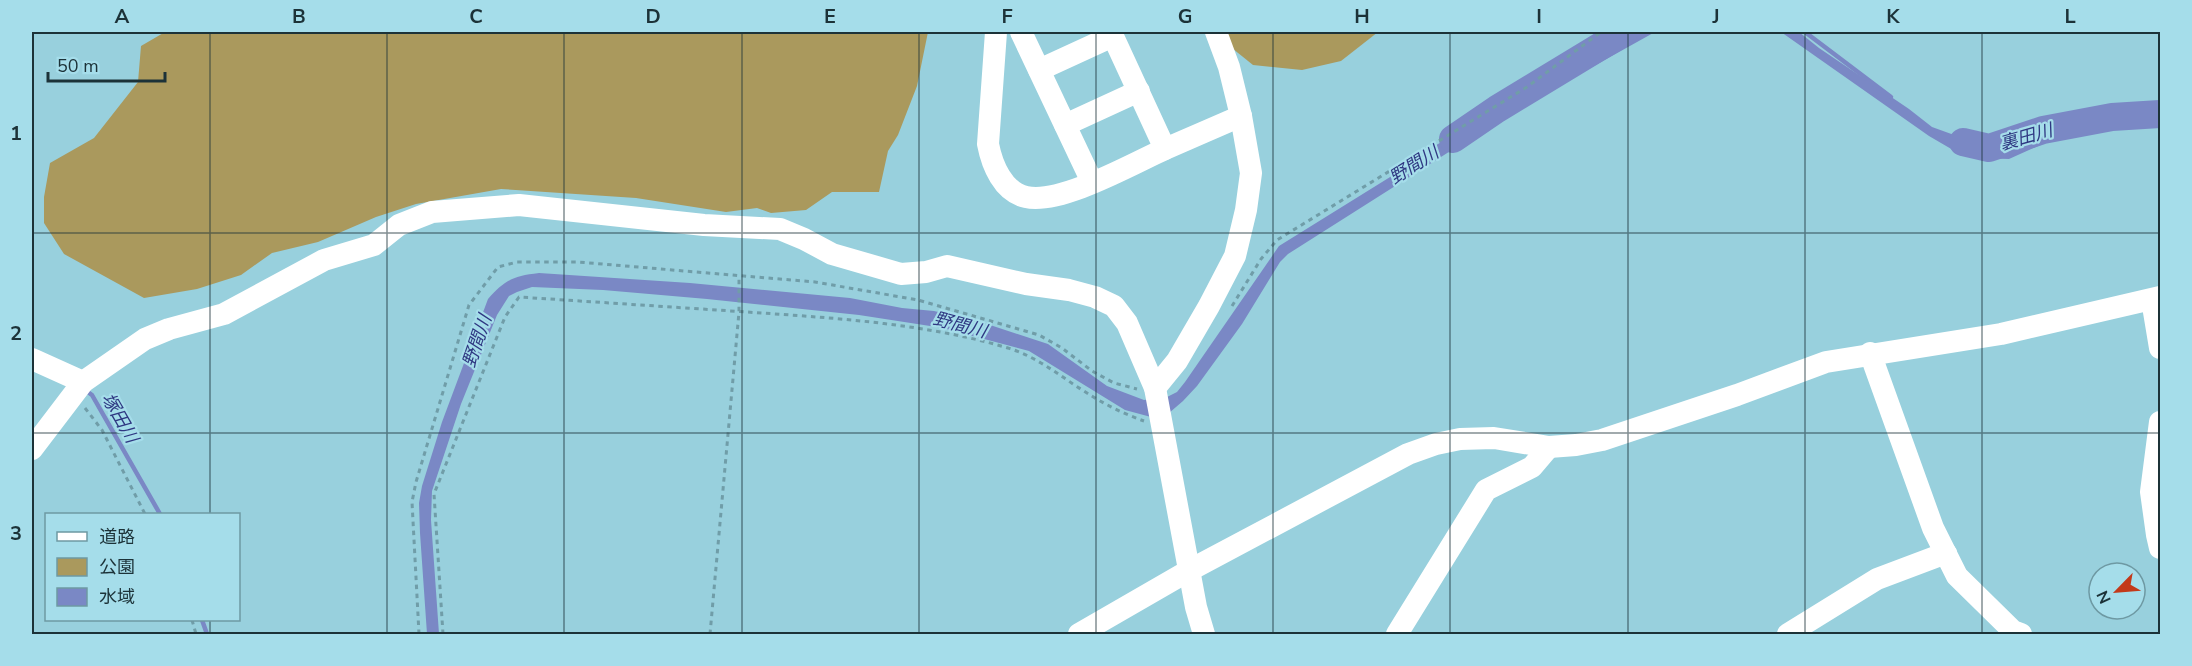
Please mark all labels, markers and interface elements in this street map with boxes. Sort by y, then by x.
text: A [115,3,130,30]
text: B [292,3,306,30]
text: C [469,3,483,30]
text: D [645,3,661,30]
text: E [824,3,836,30]
text: F [1001,3,1013,30]
text: G [1178,3,1192,30]
text: H [1354,3,1370,30]
text: I [1536,3,1542,30]
text: J [1711,3,1720,30]
text: K [1886,3,1900,30]
text: L [2064,3,2076,30]
scale bar [48,45,165,83]
text: 50 m [57,54,99,78]
water label: 裏田川 [1997,117,2057,156]
text: 1 [10,120,22,147]
water label: 野間川 [1385,139,1445,189]
water label: 野間川 [931,306,991,344]
water label: 野間川 [457,310,498,370]
text: 2 [10,320,22,347]
water label: 塚田川 [96,389,145,449]
legend [45,513,240,621]
text: 3 [10,520,22,547]
text: 道路 [99,525,135,549]
text: 公園 [99,555,135,579]
north arrow [2087,561,2147,621]
text: 水域 [99,585,135,609]
text: N [2092,587,2117,607]

